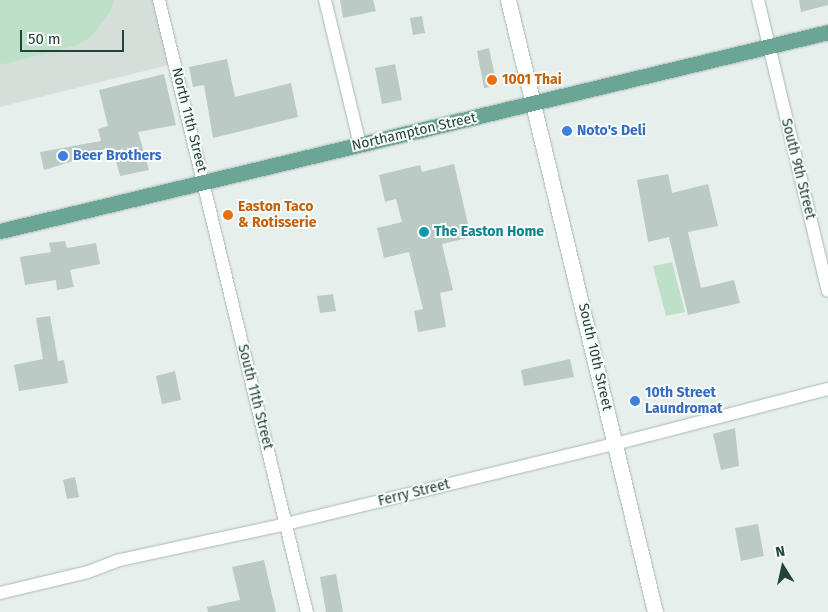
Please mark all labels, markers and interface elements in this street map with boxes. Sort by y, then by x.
scale bar [22,20,126,52]
text: 50 m [28,30,61,48]
street label: North 11th Street [168,66,210,174]
place label: 1001 Thai [502,72,562,88]
marker: 1001 Thai [486,74,498,86]
street label: Northampton Street [350,110,478,154]
street label: South 9th Street [777,117,819,221]
place label: Noto's Deli [577,123,646,139]
marker: Noto's Deli [561,125,573,137]
place label: Beer Brothers [73,148,161,164]
marker: Beer Brothers [57,150,69,162]
place label: Easton Taco & Rotisserie [238,199,316,232]
marker: Easton Taco & Rotisserie [222,209,234,221]
place label: The Easton Home [434,224,544,240]
marker: The Easton Home [418,226,430,238]
street label: South 10th Street [574,302,616,412]
street label: South 11th Street [234,343,276,451]
place label: 10th Street Laundromat [645,385,722,418]
marker: 10th Street Laundromat [629,395,641,407]
street label: Ferry Street [376,476,452,510]
north arrow [758,542,808,592]
text: N [774,543,786,561]

